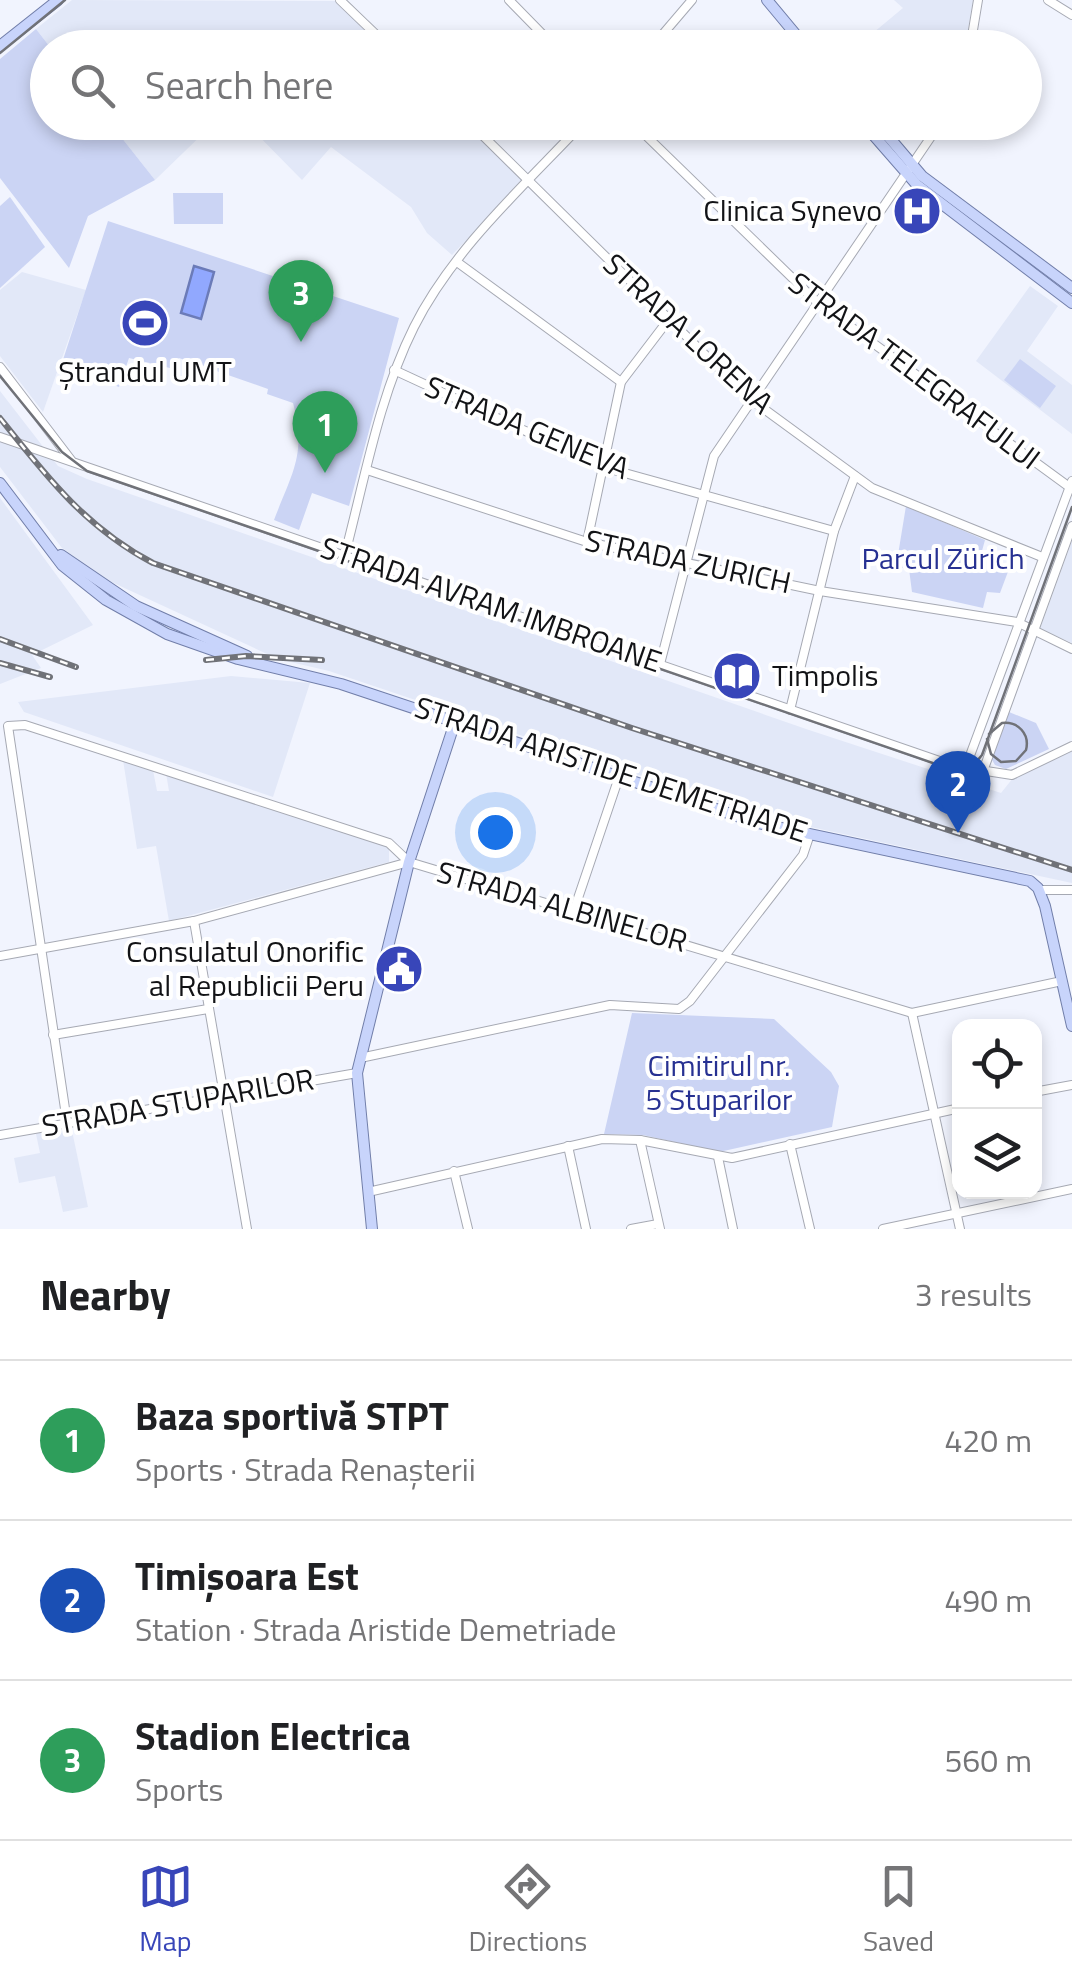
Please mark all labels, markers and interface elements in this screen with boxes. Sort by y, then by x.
search box [30,30,1042,140]
text: Search here [145,56,333,114]
icon: search [65,58,120,113]
hospital icon: Clinica Synevo [891,185,943,237]
place label: Clinica Synevo [703,187,882,233]
street label: STRADA LORENA [593,242,784,425]
pin: 3 [268,260,334,342]
street label: STRADA TELEGRAFULUI [779,260,1050,480]
sports icon: Ștrandul UMT [119,297,171,349]
place label: Ștrandul UMT [58,348,232,394]
street label: STRADA GENEVA [418,363,637,491]
pin: 1 [292,390,358,473]
street label: STRADA ZURICH [581,517,795,605]
street label: STRADA AVRAM IMBROANE [315,524,668,684]
park label: Parcul Zürich [861,535,1025,581]
library icon: Timpolis [711,650,763,702]
place label: Timpolis [772,652,879,698]
street label: STRADA ARISTIDE DEMETRIADE [409,684,814,854]
pin: 2 [926,750,990,833]
your location [470,807,521,858]
street label: STRADA ALBINELOR [432,848,693,964]
place label: Consulatul Onorific al Republicii Peru [126,928,364,1008]
public building icon: Consulatul Onorific al Republicii Peru [373,943,425,995]
map controls [952,1019,1042,1199]
button: locate [952,1019,1042,1109]
park label: Cimitirul nr. 5 Stuparilor [646,1042,792,1122]
street label: STRADA STUPARILOR [38,1055,318,1149]
button: layers [952,1109,1042,1199]
text: Nearby [40,1262,171,1326]
text: 3 results [915,1270,1032,1318]
text: Baza sportivă STPT [135,1387,449,1445]
text: 1 [64,1416,81,1464]
text: 420 m [944,1416,1032,1464]
text: Sports · Strada Renașterii [135,1445,476,1493]
text: Timișoara Est [135,1547,359,1605]
text: 2 [64,1576,81,1624]
text: 490 m [944,1576,1032,1624]
text: Station · Strada Aristide Demetriade [135,1605,617,1653]
text: Stadion Electrica [135,1707,411,1765]
text: 3 [64,1736,81,1784]
text: 560 m [944,1736,1032,1784]
text: Sports [135,1765,223,1813]
tab: Map [138,1859,193,1962]
tab: Directions [469,1859,587,1962]
tab: Saved [863,1859,934,1962]

